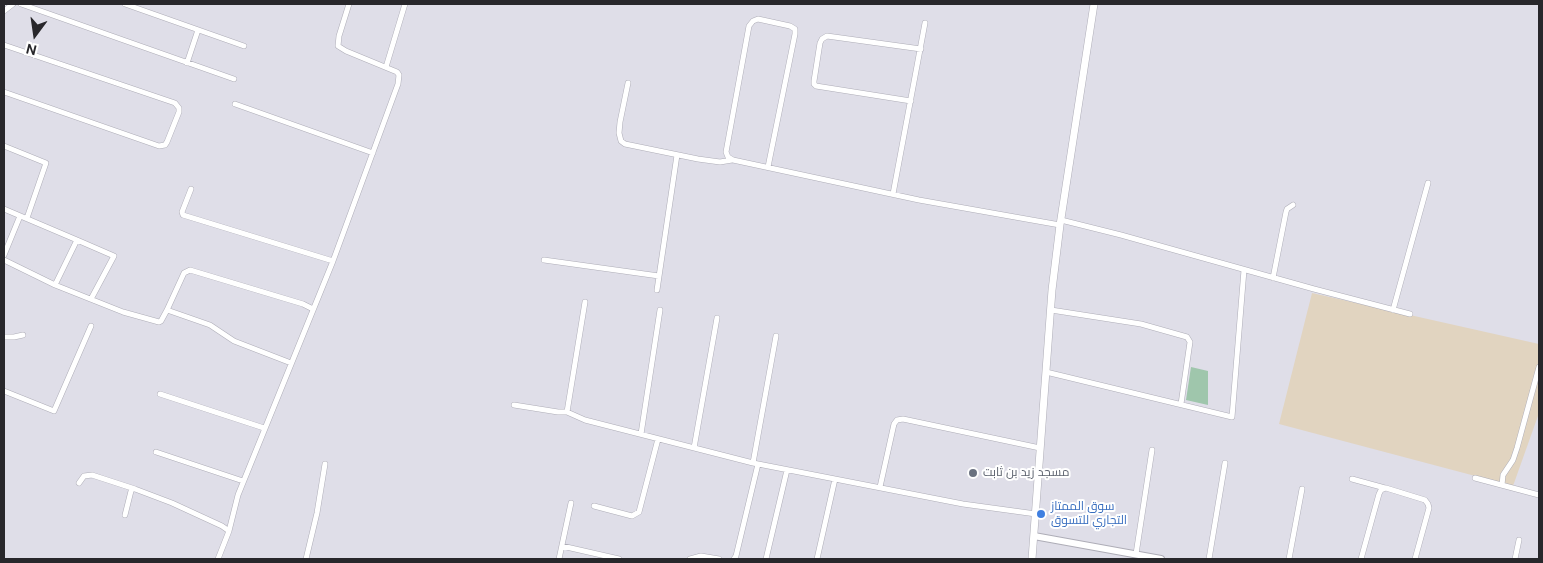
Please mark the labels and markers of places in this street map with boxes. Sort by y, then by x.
place label: مسجد زيد بن ثابت [983,466,1069,480]
marker: مسجد زيد بن ثابت [967,467,979,479]
place label: سوق الممتاز التجاري للتسوق [1051,500,1127,528]
marker: سوق الممتاز التجاري للتسوق [1035,508,1047,520]

